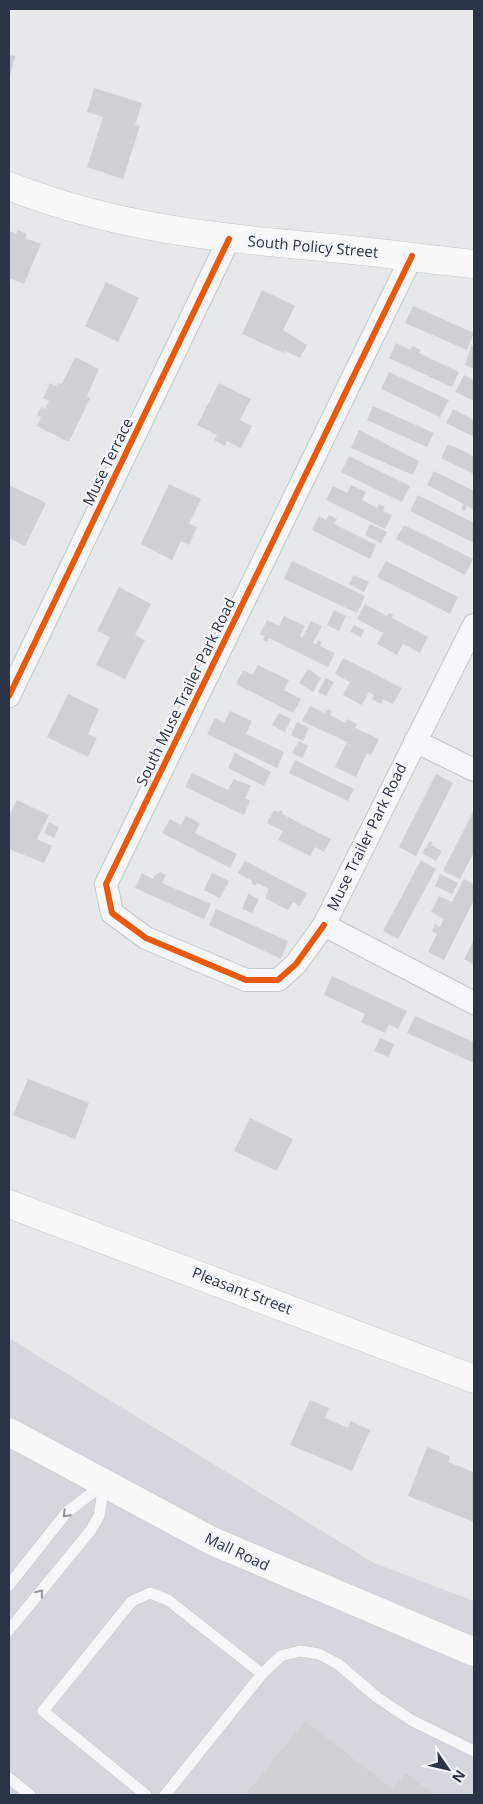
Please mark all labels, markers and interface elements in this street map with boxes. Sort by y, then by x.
street label: South Policy Street [247,230,379,262]
street label: Muse Terrace [77,414,137,509]
street label: South Muse Trailer Park Road [131,594,239,789]
street label: Muse Trailer Park Road [322,759,411,914]
street label: Pleasant Street [190,1262,295,1318]
one-way arrow [63,1509,72,1518]
street label: Mall Road [202,1527,273,1575]
one-way arrow [34,1590,42,1599]
north arrow [423,1744,473,1794]
text: N [448,1767,470,1787]

